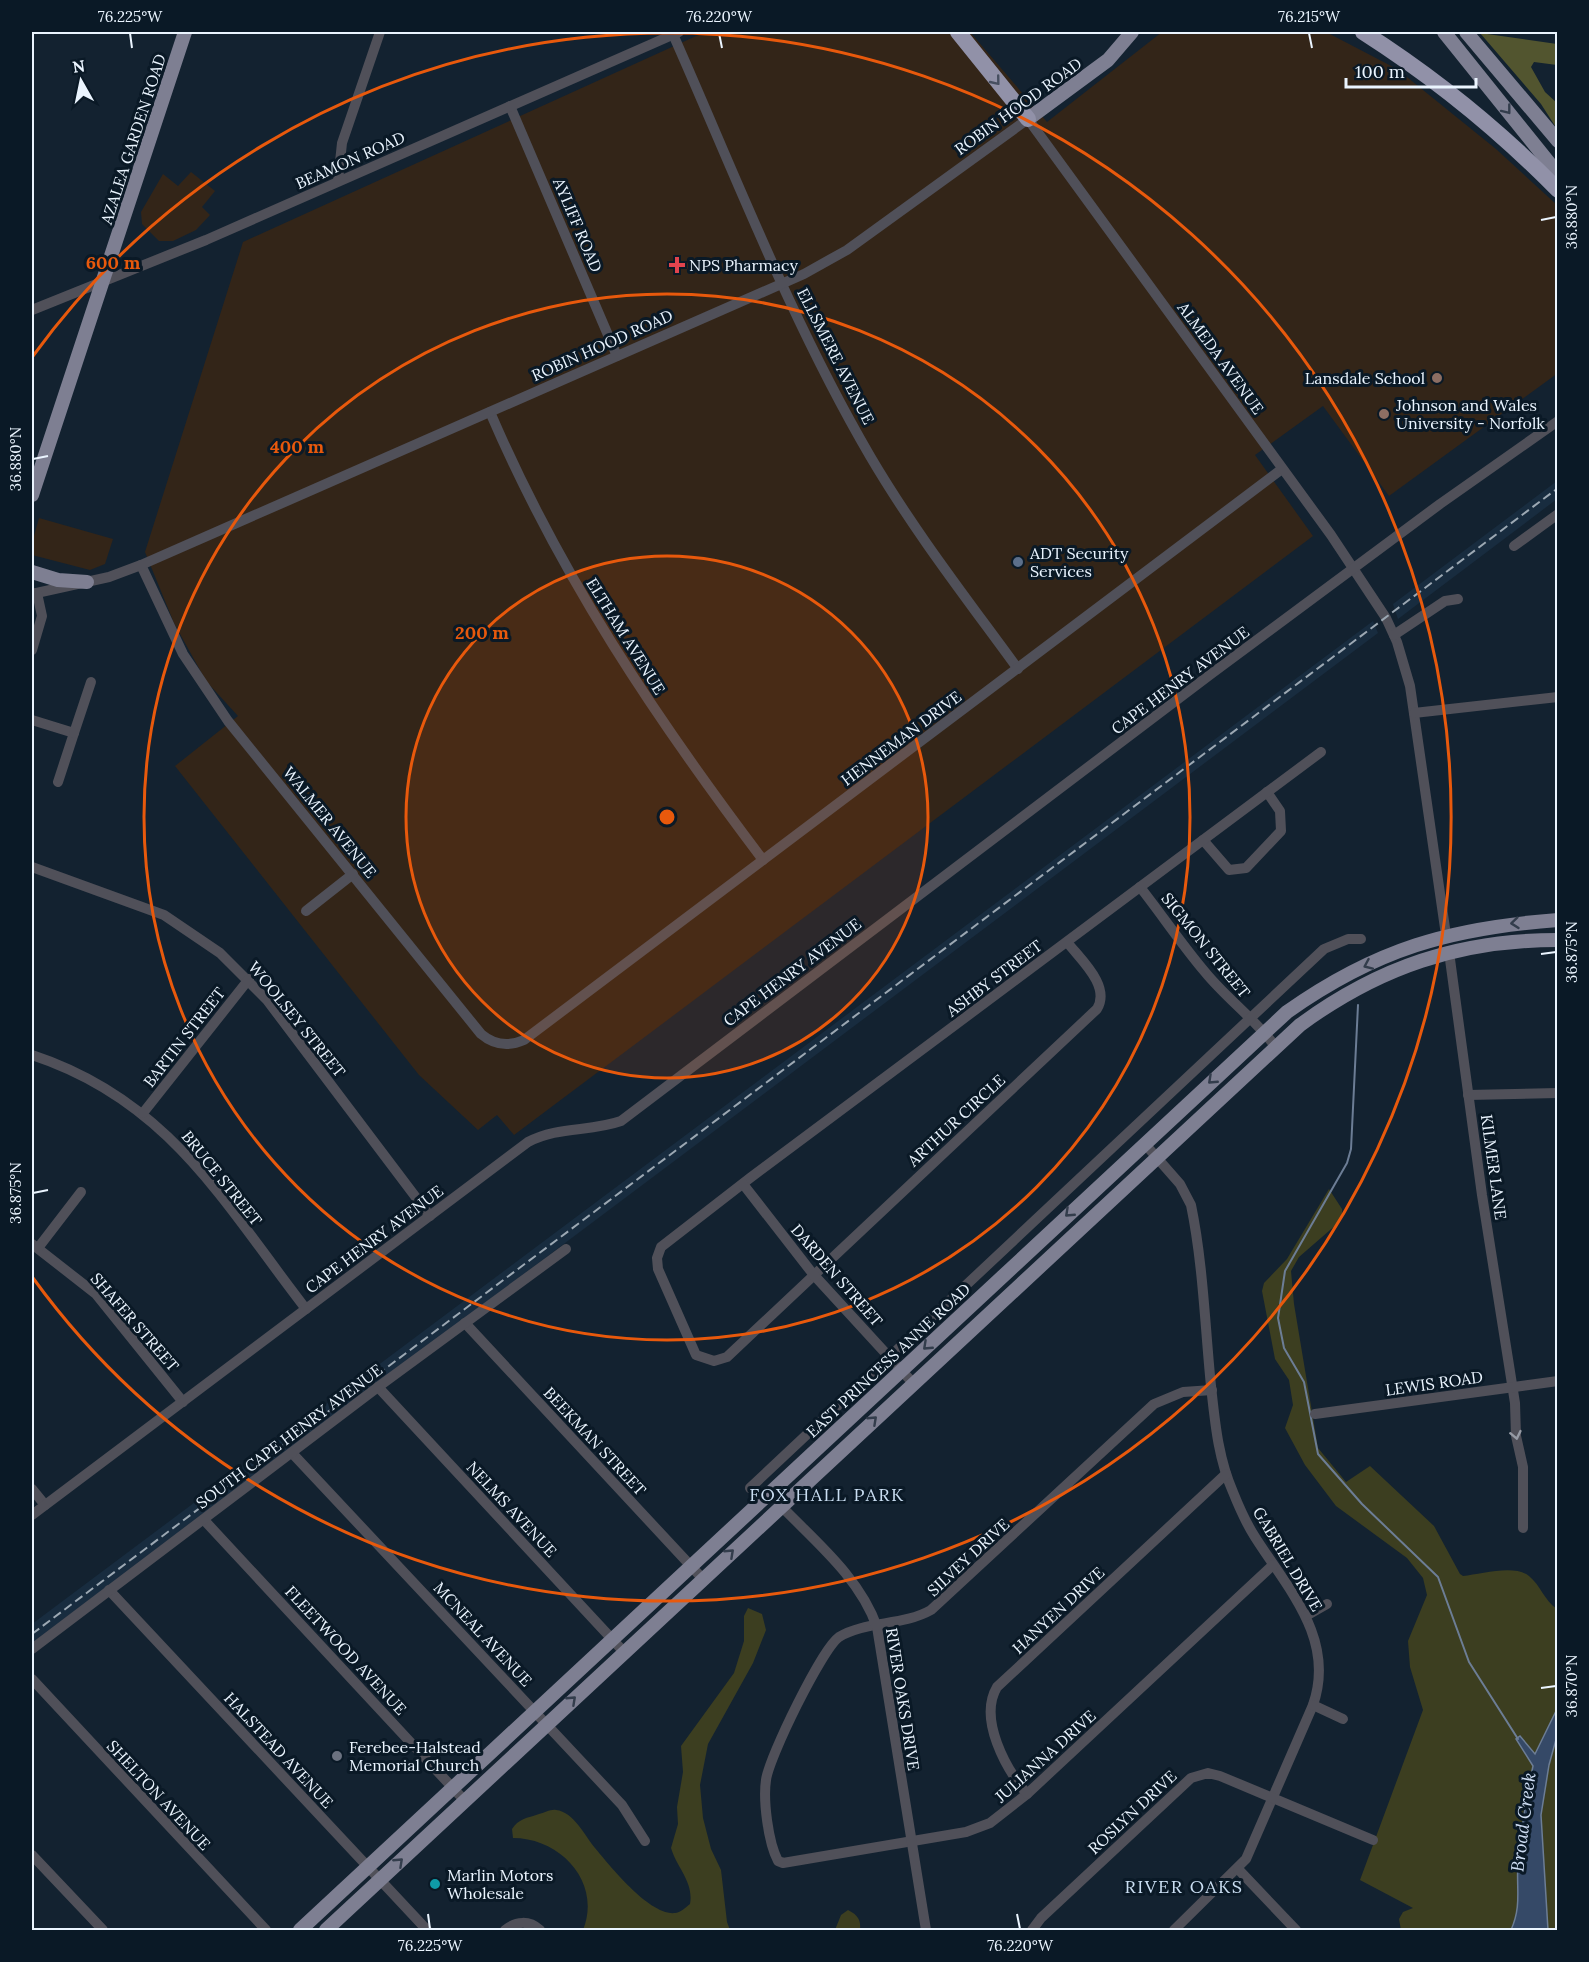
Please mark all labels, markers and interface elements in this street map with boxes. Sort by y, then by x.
text: 76.225°W [98,7,163,26]
text: 76.220°W [686,7,753,26]
text: 76.215°W [1278,7,1341,26]
north arrow [51,51,111,111]
street label: AZALEA GARDEN ROAD [96,51,170,228]
scale bar [1346,51,1476,89]
street label: ROBIN HOOD ROAD [950,53,1086,159]
text: N [71,55,86,77]
text: 100 m [1355,60,1405,83]
one-way arrow [988,74,999,85]
one-way arrow [1499,104,1510,115]
street label: BEAMON ROAD [292,127,408,193]
street label: AYLIFF ROAD [549,174,607,275]
text: 36.880°N [1562,185,1581,249]
text: 600 m [86,251,141,274]
place label: NPS Pharmacy [689,255,799,275]
marker: NPS Pharmacy [670,258,684,272]
street label: ELLSMERE AVENUE [793,284,879,428]
street label: ALMEDA AVENUE [1173,297,1268,418]
street label: ROBIN HOOD ROAD [528,305,676,385]
place label: Lansdale School [1305,368,1425,388]
marker: Lansdale School [1430,371,1444,385]
place label: Johnson and Wales University - Norfolk [1395,395,1545,433]
marker: Johnson and Wales University - Norfolk [1377,407,1391,421]
text: 36.880°N [6,427,25,491]
text: 400 m [270,435,324,458]
place label: ADT Security Services [1029,543,1129,581]
marker: ADT Security Services [1011,555,1025,569]
street label: ELTHAM AVENUE [582,574,670,698]
text: 200 m [455,621,509,644]
street label: CAPE HENRY AVENUE [1107,622,1253,738]
street label: HENNEMAN DRIVE [837,686,965,790]
street label: WALMER AVENUE [279,762,381,882]
centre of rings [657,807,677,827]
street label: SIGMON STREET [1157,888,1255,1002]
street label: CAPE HENRY AVENUE [719,914,865,1030]
one-way arrow [1510,916,1519,929]
text: 36.875°N [1562,921,1581,983]
street label: ASHBY STREET [941,935,1046,1021]
street label: WOOLSEY STREET [244,957,350,1081]
one-way arrow [1363,957,1374,969]
street label: BARTIN STREET [139,983,229,1091]
street label: ARTHUR CIRCLE [902,1070,1009,1171]
one-way arrow [1208,1073,1219,1084]
street label: KILMER LANE [1477,1113,1511,1221]
street label: BRUCE STREET [178,1126,266,1230]
text: 36.875°N [6,1162,25,1224]
street label: CAPE HENRY AVENUE [301,1181,447,1297]
one-way arrow [1066,1206,1076,1217]
street label: DARDEN STREET [787,1220,887,1330]
street label: SHAFER STREET [87,1269,183,1375]
street label: EAST PRINCESS ANNE ROAD [802,1279,974,1441]
one-way arrow [923,1339,933,1350]
street label: SOUTH CAPE HENRY AVENUE [192,1359,386,1513]
street label: LEWIS ROAD [1384,1366,1484,1400]
street label: BEEKMAN STREET [540,1383,650,1499]
one-way arrow [866,1416,877,1427]
one-way arrow [1509,1430,1522,1440]
street label: NELMS AVENUE [463,1457,561,1561]
district label: FOX HALL PARK [749,1483,905,1506]
street label: GABRIEL DRIVE [1249,1503,1327,1615]
street label: SILVEY DRIVE [923,1514,1013,1600]
one-way arrow [724,1549,734,1560]
street label: HANYEN DRIVE [1008,1562,1108,1658]
street label: MCNEAL AVENUE [430,1578,537,1690]
street label: FLEETWOOD AVENUE [281,1581,411,1719]
street label: RIVER OAKS DRIVE [882,1626,924,1772]
text: 36.870°N [1562,1655,1581,1717]
street label: HALSTEAD AVENUE [220,1688,338,1812]
one-way arrow [565,1697,576,1708]
street label: JULIANNA DRIVE [990,1705,1100,1807]
street label: SHELTON AVENUE [103,1736,215,1854]
place label: Ferebee-Halstead Memorial Church [349,1737,481,1775]
marker: Ferebee-Halstead Memorial Church [330,1749,344,1763]
street label: ROSLYN DRIVE [1084,1766,1181,1858]
water label: Broad Creek [1505,1771,1541,1873]
one-way arrow [392,1858,403,1869]
place label: Marlin Motors Wholesale [447,1865,553,1903]
district label: RIVER OAKS [1124,1875,1244,1898]
marker: Marlin Motors Wholesale [428,1877,442,1891]
text: 76.225°W [398,1936,463,1955]
text: 76.220°W [987,1936,1054,1955]

